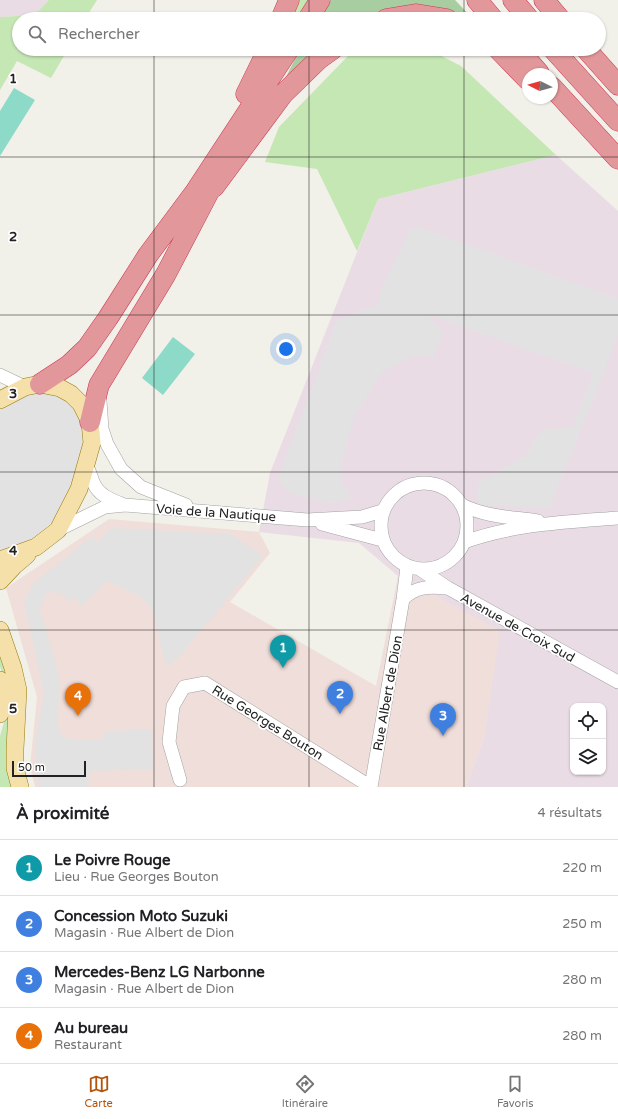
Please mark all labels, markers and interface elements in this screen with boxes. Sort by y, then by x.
search box [12,12,606,56]
icon: search [26,23,48,45]
text: Rechercher [58,25,140,43]
north arrow [522,68,558,104]
text: 1 [9,71,17,87]
text: 2 [9,229,17,245]
your location [276,339,296,359]
text: 3 [9,386,17,402]
street label: Voie de la Nautique [155,501,277,525]
text: 4 [9,543,18,559]
street label: Avenue de Croix Sud [458,590,577,666]
street label: Rue Albert de Dion [370,634,406,752]
pin: 1 [270,635,296,668]
pin: 2 [327,681,353,714]
street label: Rue Georges Bouton [209,682,326,764]
pin: 4 [65,683,91,716]
text: 5 [9,701,17,717]
pin: 3 [430,703,456,736]
map controls [570,703,606,775]
button: locate [570,703,606,739]
button: layers [570,739,606,775]
scale bar [12,759,86,778]
text: 50 m [18,761,45,774]
text: À proximité [16,803,109,824]
text: 4 résultats [538,805,602,821]
text: Le Poivre Rouge [54,851,171,869]
text: 1 [25,860,33,876]
text: 220 m [562,860,602,876]
text: Lieu · Rue Georges Bouton [54,869,219,885]
text: Concession Moto Suzuki [54,907,228,925]
text: 2 [25,916,33,932]
text: 250 m [562,916,602,932]
text: Magasin · Rue Albert de Dion [54,925,234,941]
text: Mercedes-Benz LG Narbonne [54,963,265,981]
text: 3 [25,972,33,988]
text: 280 m [562,972,602,988]
text: Magasin · Rue Albert de Dion [54,981,234,997]
text: Au bureau [54,1019,128,1037]
text: 4 [25,1028,33,1044]
text: 280 m [562,1028,602,1044]
text: Restaurant [54,1037,122,1053]
tab: Carte [84,1073,113,1110]
tab: Itinéraire [282,1073,328,1110]
tab: Favoris [497,1073,534,1110]

